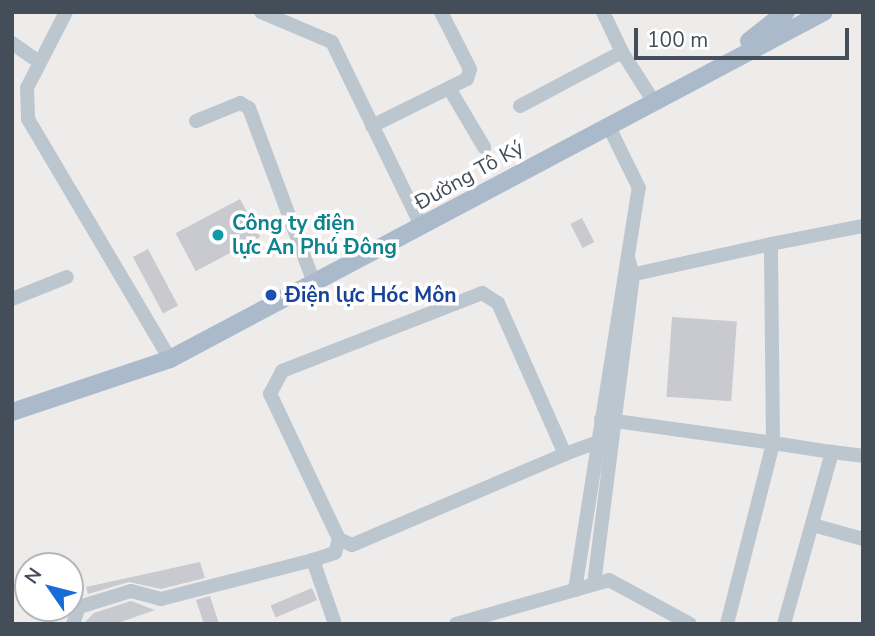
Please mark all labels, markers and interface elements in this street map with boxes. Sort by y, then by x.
scale bar [637,14,852,58]
text: 100 m [647,26,708,54]
street label: Đường Tô Ký [410,135,528,215]
place label: Công ty điện lực An Phú Đông [232,210,397,260]
marker: Công ty điện lực An Phú Đông [210,227,226,243]
place label: Điện lực Hóc Môn [285,282,457,308]
marker: Điện lực Hóc Môn [263,287,279,303]
north arrow [14,552,84,622]
text: N [19,563,48,589]

